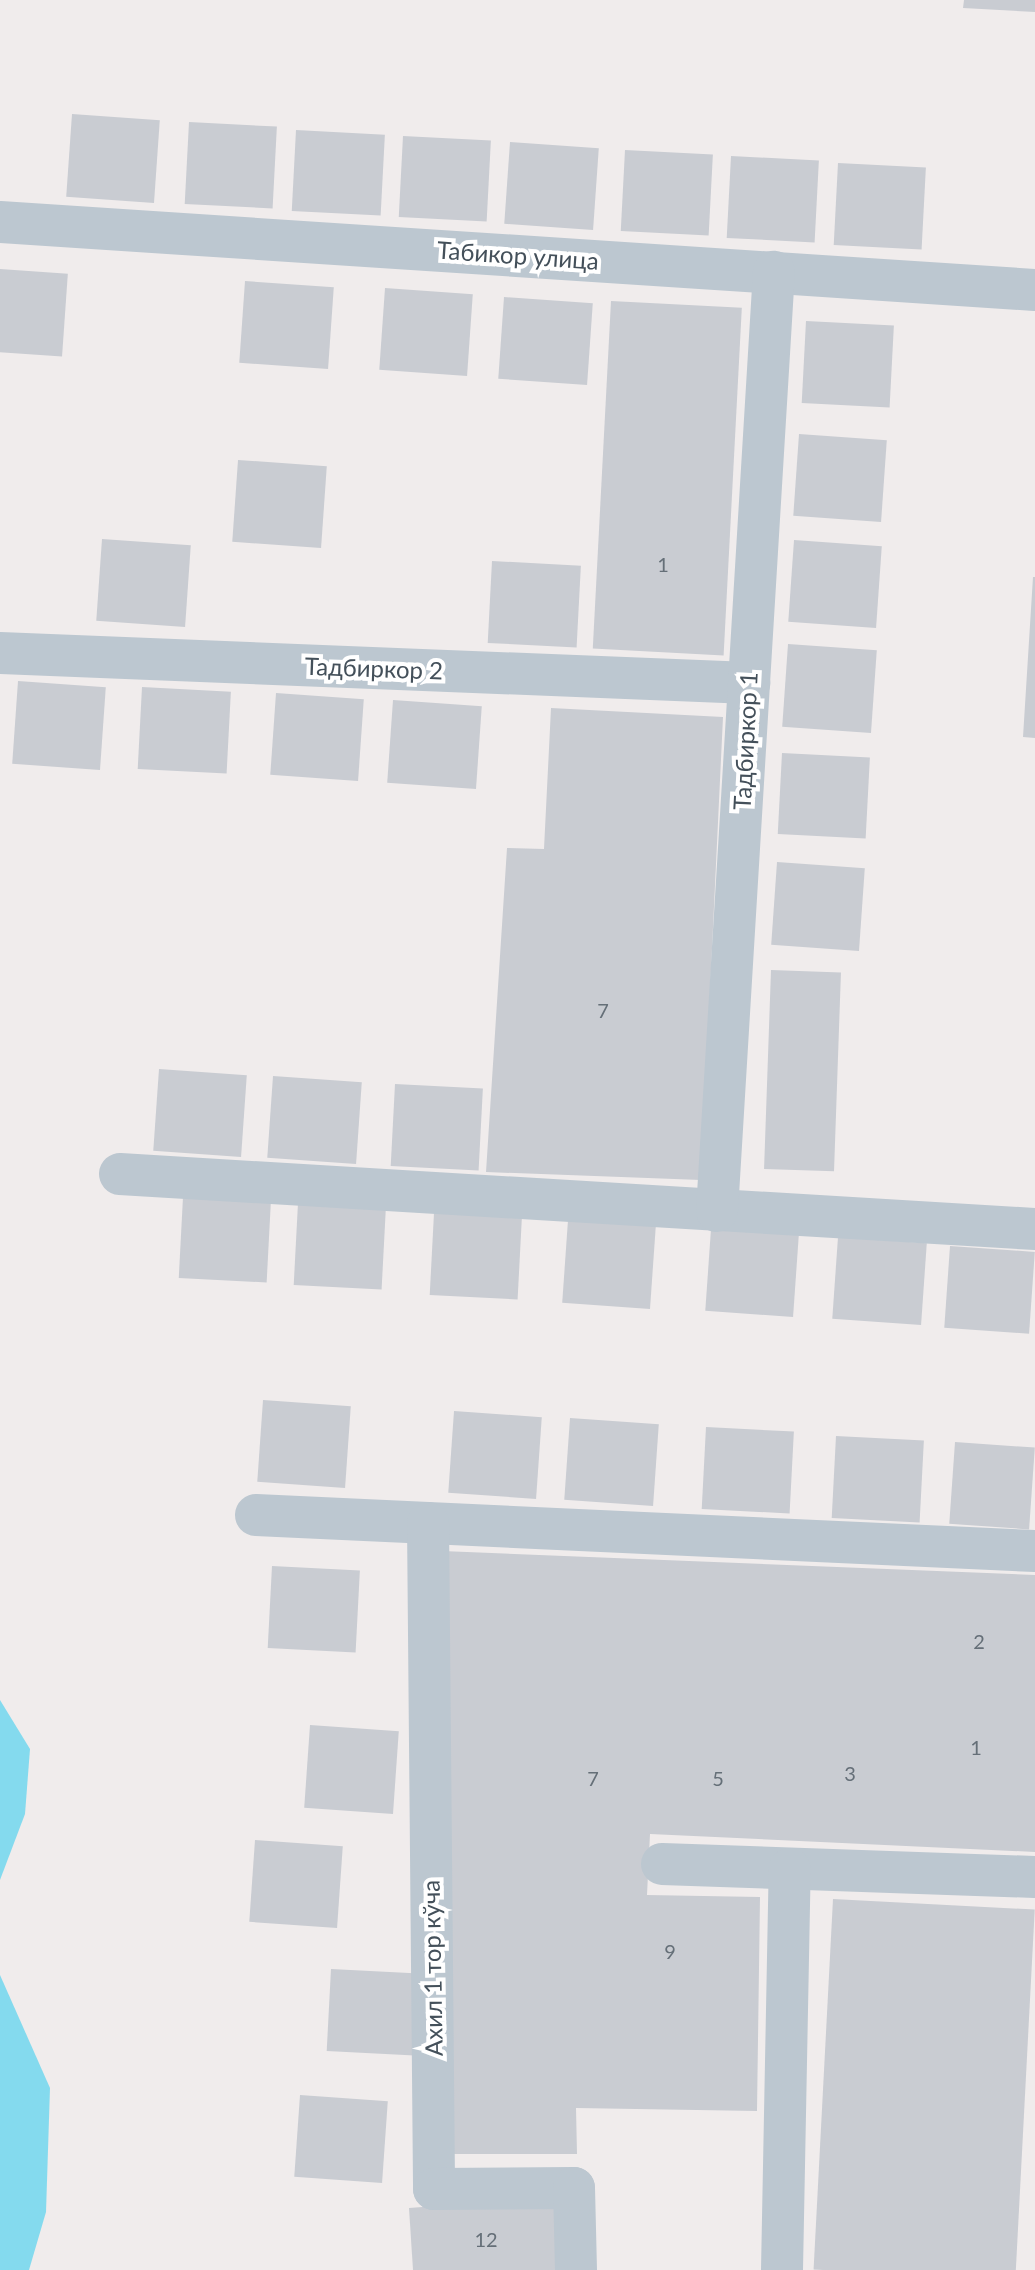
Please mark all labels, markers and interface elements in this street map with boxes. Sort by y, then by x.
street label: Табикор улица [436,235,600,275]
house number: 1 [657,552,669,576]
street label: Тадбиркор 2 [304,651,444,685]
street label: Тадбиркор 1 [727,671,763,811]
house number: 7 [597,998,609,1022]
house number: 2 [973,1629,985,1653]
house number: 1 [970,1735,982,1759]
house number: 3 [844,1761,856,1785]
house number: 7 [587,1766,599,1790]
house number: 5 [712,1766,724,1790]
street label: Ахил 1 тор кўча [416,1880,448,2056]
house number: 9 [664,1939,676,1963]
house number: 12 [474,2227,498,2251]

